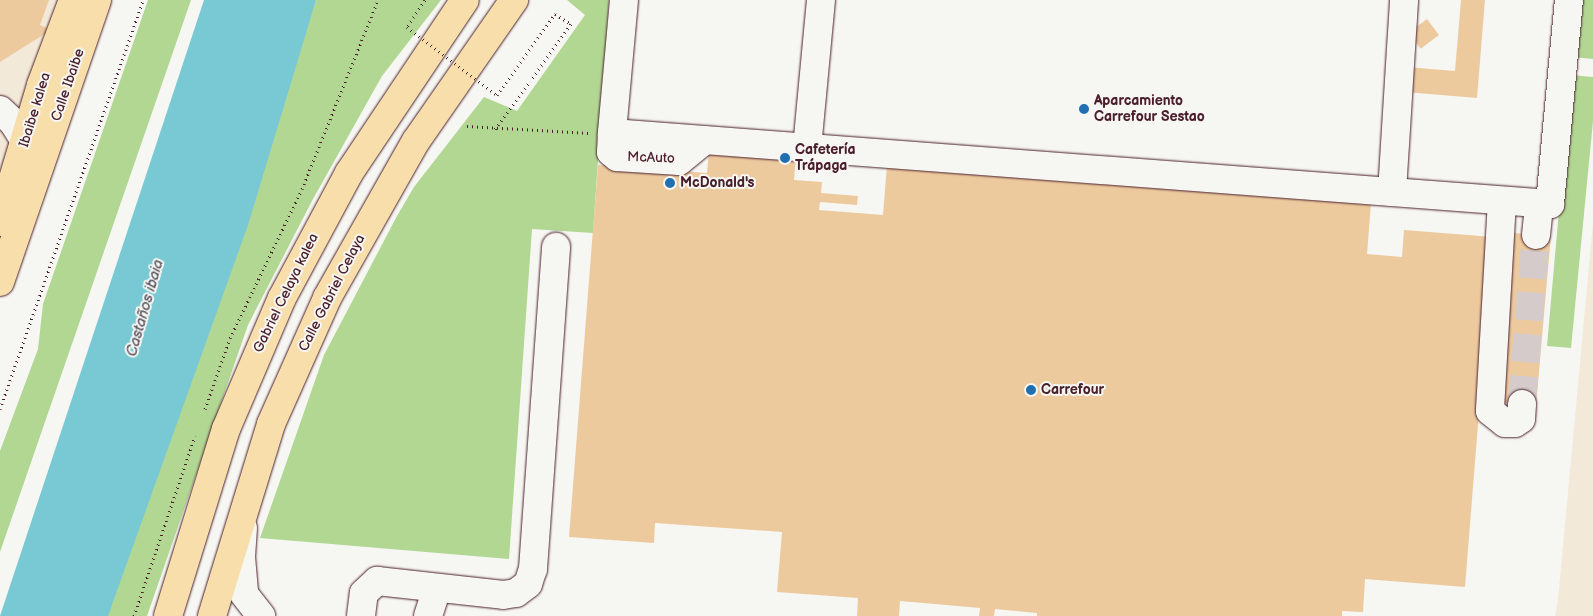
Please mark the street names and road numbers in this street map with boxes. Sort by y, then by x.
street label: Calle Ibaibe [48,46,88,124]
street label: Ibaibe kalea [16,71,54,149]
street label: McAuto [627,149,675,167]
street label: Gabriel Celaya kalea [250,231,322,355]
street label: Calle Gabriel Celaya [295,232,369,354]

